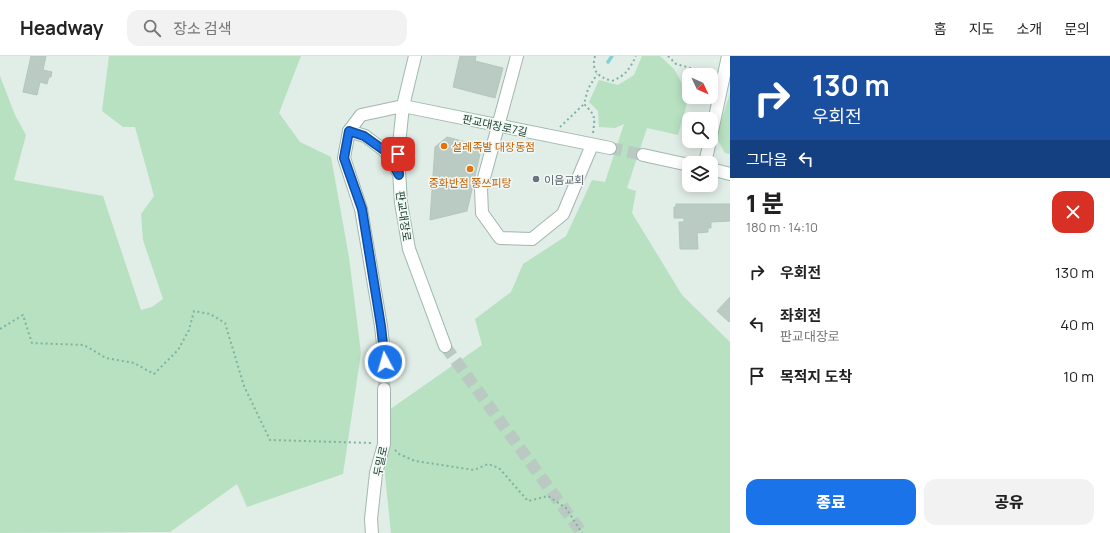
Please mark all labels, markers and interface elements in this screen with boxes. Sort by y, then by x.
search box [127,10,407,46]
text: Headway [20,15,103,41]
icon: search [141,17,163,39]
text: 장소 검색 [173,18,232,39]
text: 홈 [934,19,947,38]
text: 지도 [969,19,994,38]
text: 소개 [1016,19,1042,38]
text: 문의 [1064,19,1090,38]
text: 130 m [812,66,890,104]
north arrow [682,68,718,104]
map controls [682,68,718,192]
icon: right [746,72,798,124]
text: 우회전 [812,104,862,128]
street label: 판교대장로7길 [461,111,529,139]
button: search [682,112,718,148]
pin [381,137,415,171]
place label: 설레족발 대장동점 [452,139,535,154]
marker: 설레족발 대장동점 [439,141,449,151]
icon: arrive [387,143,409,165]
icon: left [795,148,817,170]
text: 그다음 [746,149,787,170]
button: layers [682,156,718,192]
marker: 중화반점 쭝쓰피탕 [465,164,475,174]
place label: 이음교회 [544,172,584,187]
marker: 이음교회 [531,174,541,184]
place label: 중화반점 쭝쓰피탕 [428,175,512,190]
text: 1 분 [746,186,784,219]
street label: 판교대장로 [393,190,415,242]
button: close [1052,191,1094,233]
text: 180 m · 14:10 [746,218,818,236]
icon: right [746,261,768,283]
text: 우회전 [780,262,821,283]
text: 130 m [1055,262,1094,283]
text: 좌회전 [780,305,821,326]
icon: left [746,313,768,335]
text: 40 m [1060,314,1094,335]
text: 판교대장로 [780,327,840,345]
position arrow [364,341,406,383]
icon: arrive [746,365,768,387]
text: 목적지 도착 [780,366,852,387]
text: 10 m [1063,366,1094,387]
street label: 두밀로 [370,445,390,477]
button: 종료 [746,479,916,525]
button: 공유 [924,479,1094,525]

